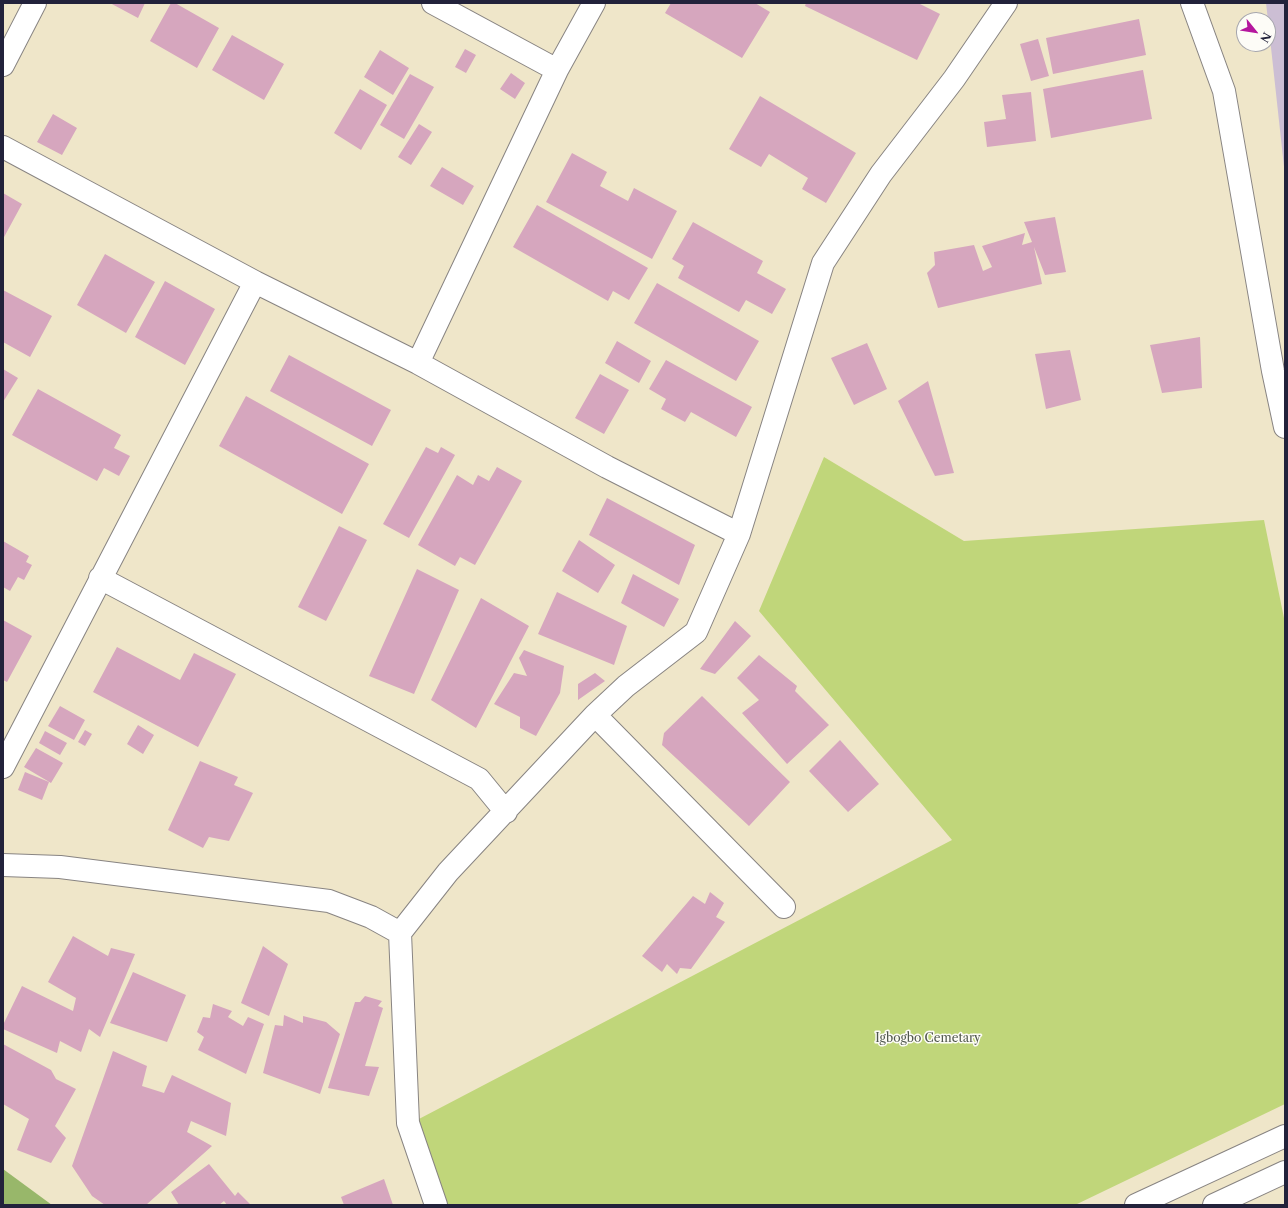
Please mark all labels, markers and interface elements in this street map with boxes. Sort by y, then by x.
north arrow [1236,12,1276,52]
text: N [1257,30,1274,45]
park label: Igbogbo Cemetary [875,1032,981,1046]

